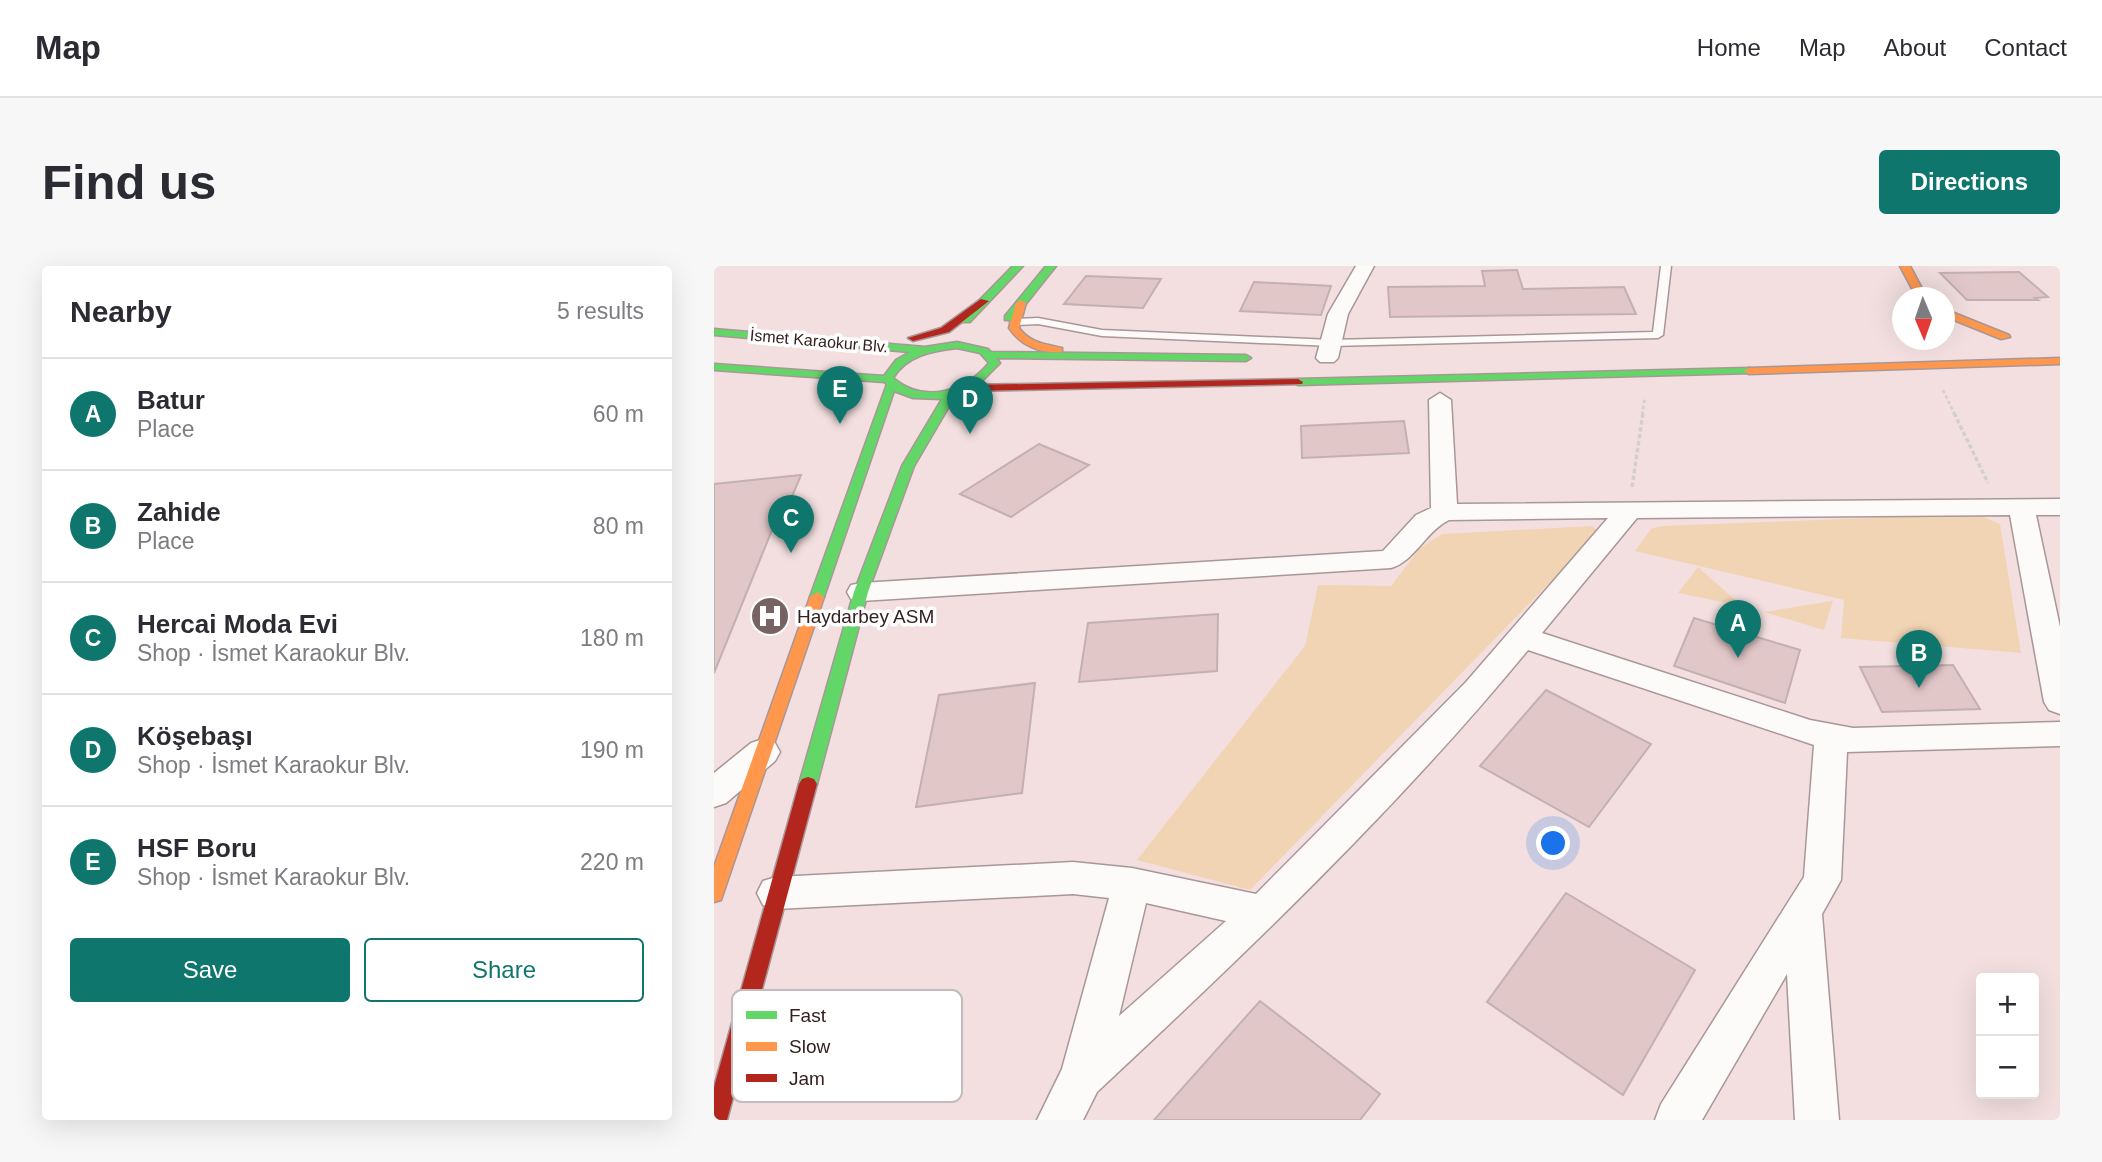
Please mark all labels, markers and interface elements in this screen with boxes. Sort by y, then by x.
text: Map [35,29,101,66]
text: Home [1697,34,1761,61]
text: Map [1799,34,1846,61]
text: About [1884,34,1946,61]
text: Contact [1984,34,2067,61]
button: Directions [1879,150,2060,214]
text: Find us [42,155,216,209]
north arrow [1892,287,1955,350]
text: Nearby [70,295,172,328]
text: 5 results [557,298,644,324]
street label: İsmet Karaokur Blv. [749,326,889,355]
pin: E [817,366,863,424]
pin: D [947,376,993,434]
text: Batur [137,385,205,415]
text: A [85,401,101,427]
text: 60 m [593,401,644,427]
text: Place [137,416,195,442]
pin: C [768,495,814,553]
text: Zahide [137,497,221,527]
text: B [85,513,101,539]
text: 80 m [593,513,644,539]
text: Place [137,528,195,554]
hospital icon: Haydarbey ASM [749,595,791,637]
pin: A [1715,600,1761,658]
place label: Haydarbey ASM [797,606,934,627]
text: Hercai Moda Evi [137,609,338,639]
text: C [85,625,101,651]
text: 180 m [580,625,644,651]
pin: B [1896,630,1942,688]
text: Shop · İsmet Karaokur Blv. [137,640,410,666]
text: Köşebaşı [137,721,253,751]
text: D [85,737,101,763]
text: 190 m [580,737,644,763]
text: Shop · İsmet Karaokur Blv. [137,752,410,778]
your location [1536,826,1570,860]
text: HSF Boru [137,833,257,863]
text: E [85,849,101,875]
text: 220 m [580,849,644,875]
text: Shop · İsmet Karaokur Blv. [137,864,410,890]
button: Save [70,938,350,1002]
button: Share [364,938,644,1002]
map controls [1976,973,2039,1099]
button: + [1976,973,2039,1036]
legend [732,990,962,1102]
text: Fast [789,1005,827,1026]
text: Slow [789,1036,830,1057]
button: − [1976,1036,2039,1099]
text: Jam [789,1068,825,1089]

